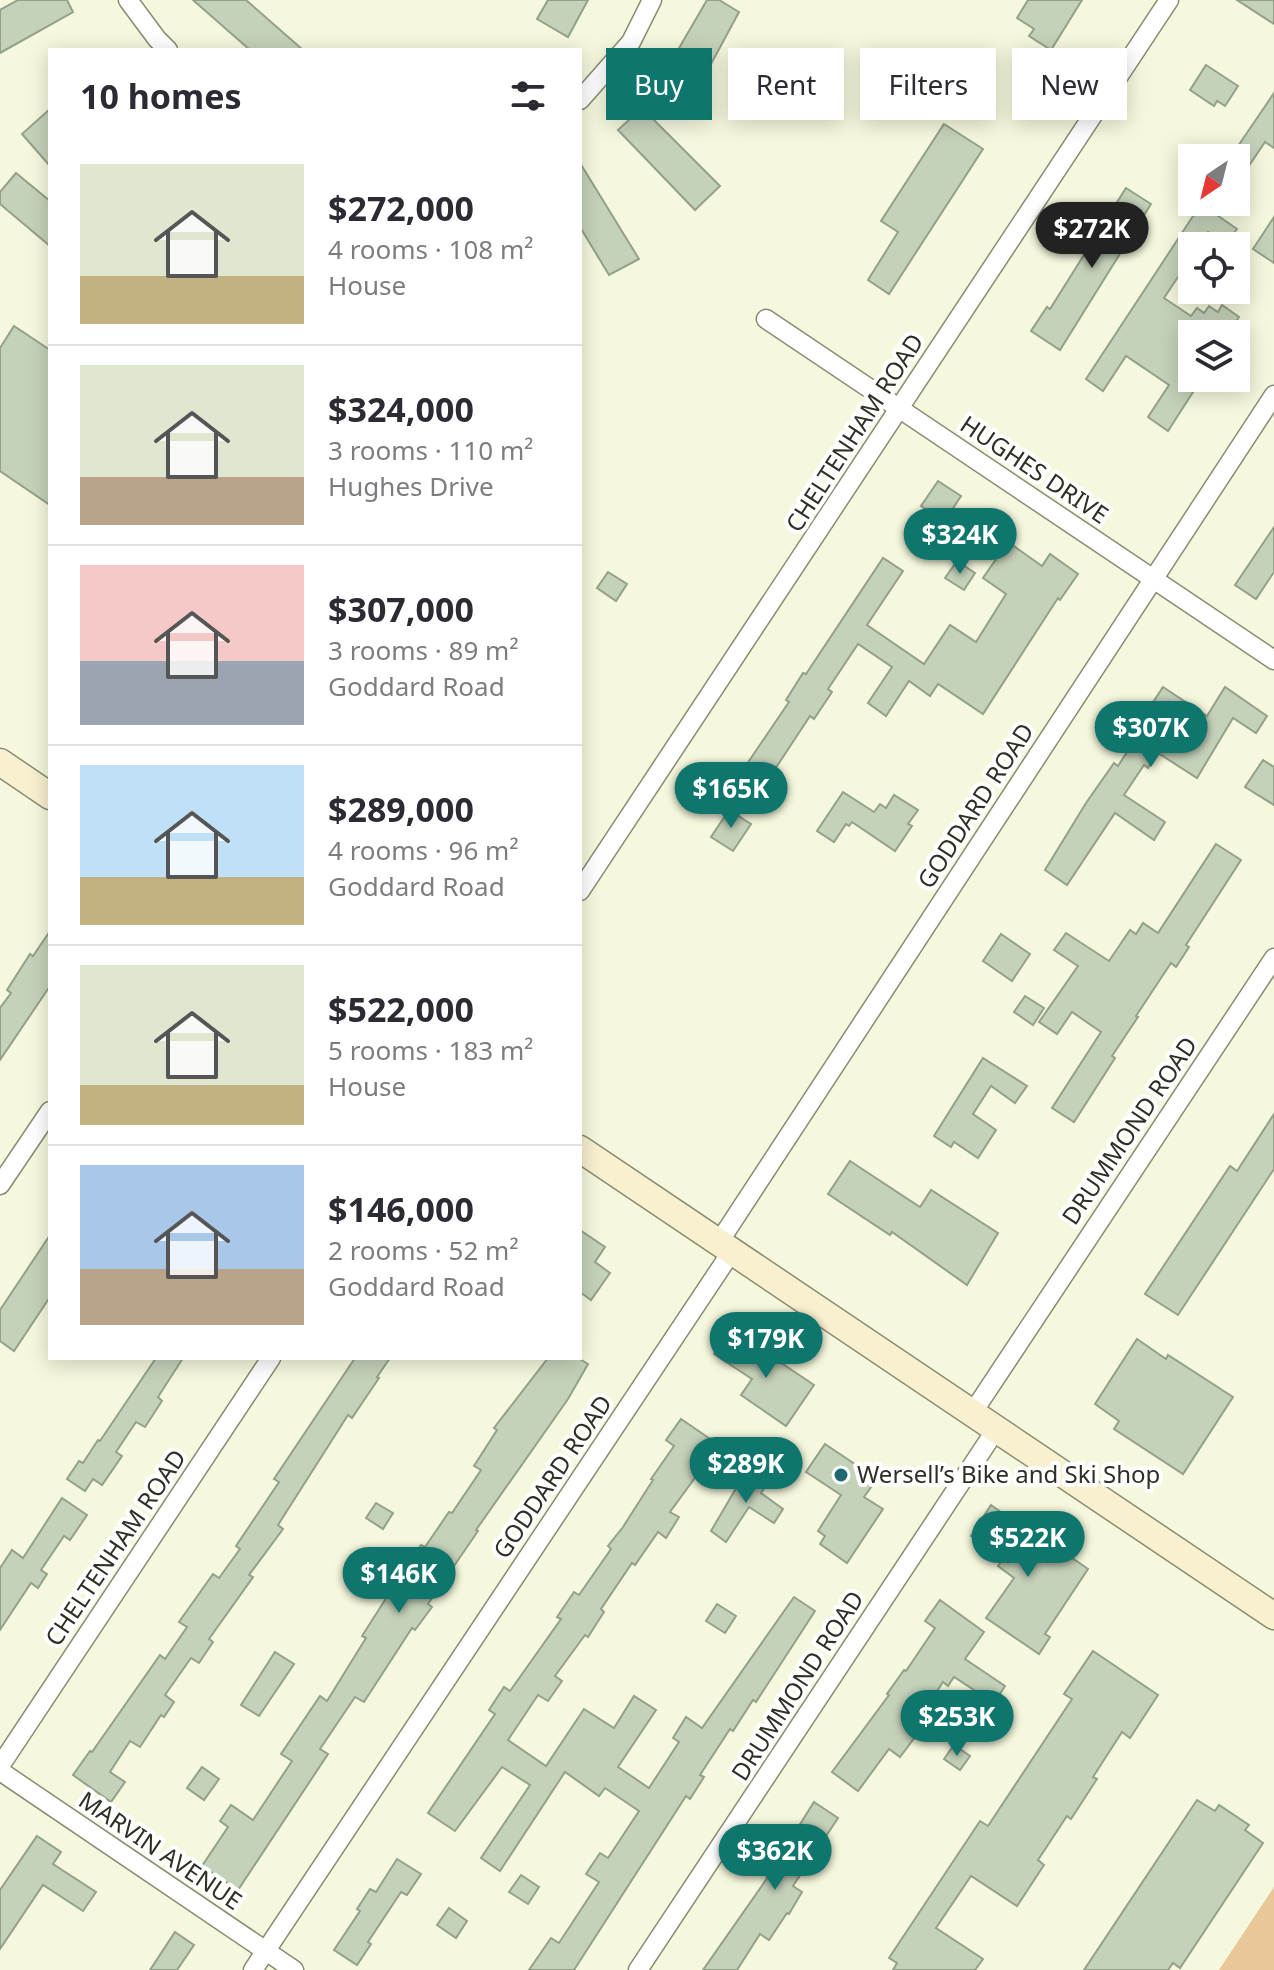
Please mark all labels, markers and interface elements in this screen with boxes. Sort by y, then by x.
chip: Buy [606,48,712,120]
chip: Rent [728,48,844,120]
chip: Filters [860,48,996,120]
chip: New [1012,48,1127,120]
text: 10 homes [80,73,242,119]
icon: filters [506,74,550,118]
north arrow [1178,144,1250,216]
map controls [1178,144,1250,392]
text: $272,000 [328,185,474,231]
icon: home [144,196,240,292]
pin: $272K [1036,202,1148,270]
text: $272K [1054,210,1130,246]
text: 4 rooms · 108 m² [328,231,533,267]
button: locate [1178,232,1250,304]
text: House [328,267,406,303]
button: layers [1178,320,1250,392]
street label: CHELTENHAM ROAD [777,327,930,538]
text: $324,000 [328,386,474,432]
icon: home [144,397,240,493]
street label: HUGHES DRIVE [954,407,1115,530]
text: 3 rooms · 110 m² [328,432,533,468]
text: Hughes Drive [328,468,494,504]
pin: $324K [904,508,1016,576]
text: $324K [922,516,998,552]
text: $307,000 [328,586,474,632]
icon: home [144,597,240,693]
text: 3 rooms · 89 m² [328,632,518,668]
text: Goddard Road [328,668,505,704]
pin: $307K [1095,701,1207,769]
text: $307K [1113,709,1189,745]
street label: GODDARD ROAD [909,716,1041,894]
pin: $165K [675,762,787,830]
text: $165K [693,770,769,806]
text: $289,000 [328,786,474,832]
icon: home [144,797,240,893]
text: 4 rooms · 96 m² [328,832,518,868]
text: Goddard Road [328,868,505,904]
text: $522,000 [328,986,474,1032]
icon: home [144,997,240,1093]
street label: DRUMMOND ROAD [1053,1030,1204,1231]
text: 5 rooms · 183 m² [328,1032,533,1068]
text: House [328,1068,406,1104]
text: $146,000 [328,1186,474,1232]
icon: home [144,1197,240,1293]
text: 2 rooms · 52 m² [328,1232,518,1268]
text: Goddard Road [328,1268,505,1304]
pin: $179K [710,1312,822,1380]
text: $179K [728,1320,804,1356]
street label: GODDARD ROAD [485,1388,619,1565]
pin: $289K [690,1437,802,1505]
street label: CHELTENHAM ROAD [37,1442,193,1652]
text: $289K [708,1445,784,1481]
place label: Wersell’s Bike and Ski Shop [857,1457,1160,1490]
marker: Wersell’s Bike and Ski Shop [832,1466,850,1484]
pin: $522K [972,1511,1084,1579]
text: $522K [990,1519,1066,1555]
pin: $146K [343,1547,455,1615]
text: $146K [361,1555,437,1591]
street label: DRUMMOND ROAD [723,1584,871,1787]
pin: $253K [901,1690,1013,1758]
text: $253K [919,1698,995,1734]
street label: MARVIN AVENUE [73,1783,249,1917]
pin: $362K [719,1824,831,1892]
text: $362K [737,1832,813,1868]

